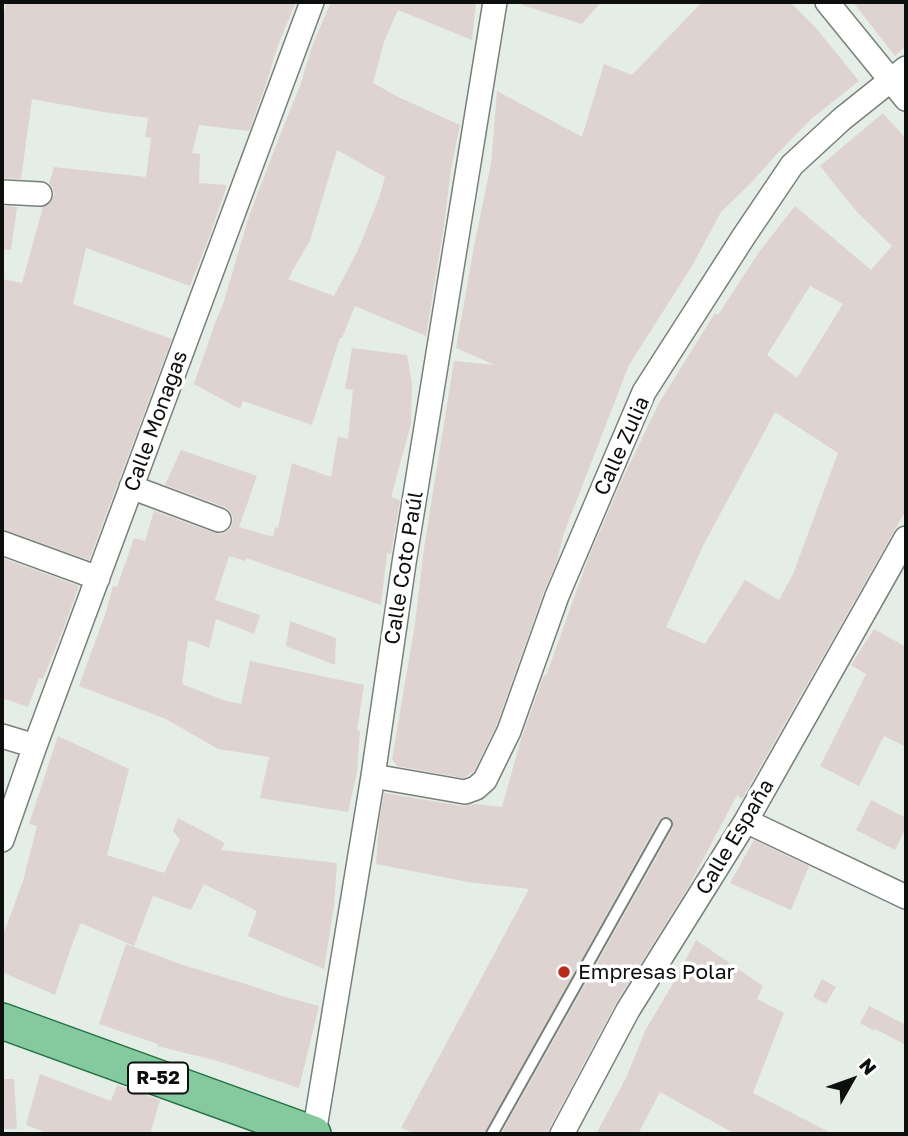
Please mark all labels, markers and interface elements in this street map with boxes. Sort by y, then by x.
street label: Calle Monagas [119,347,193,495]
street label: Calle Zulia [589,393,655,499]
street label: Calle Coto Paúl [379,490,429,646]
street label: Calle España [691,775,779,899]
place label: Empresas Polar [578,959,735,985]
marker: Empresas Polar [556,964,572,980]
north arrow [817,1045,887,1115]
text: N [855,1053,882,1079]
road number: R-52 [128,1062,188,1094]

